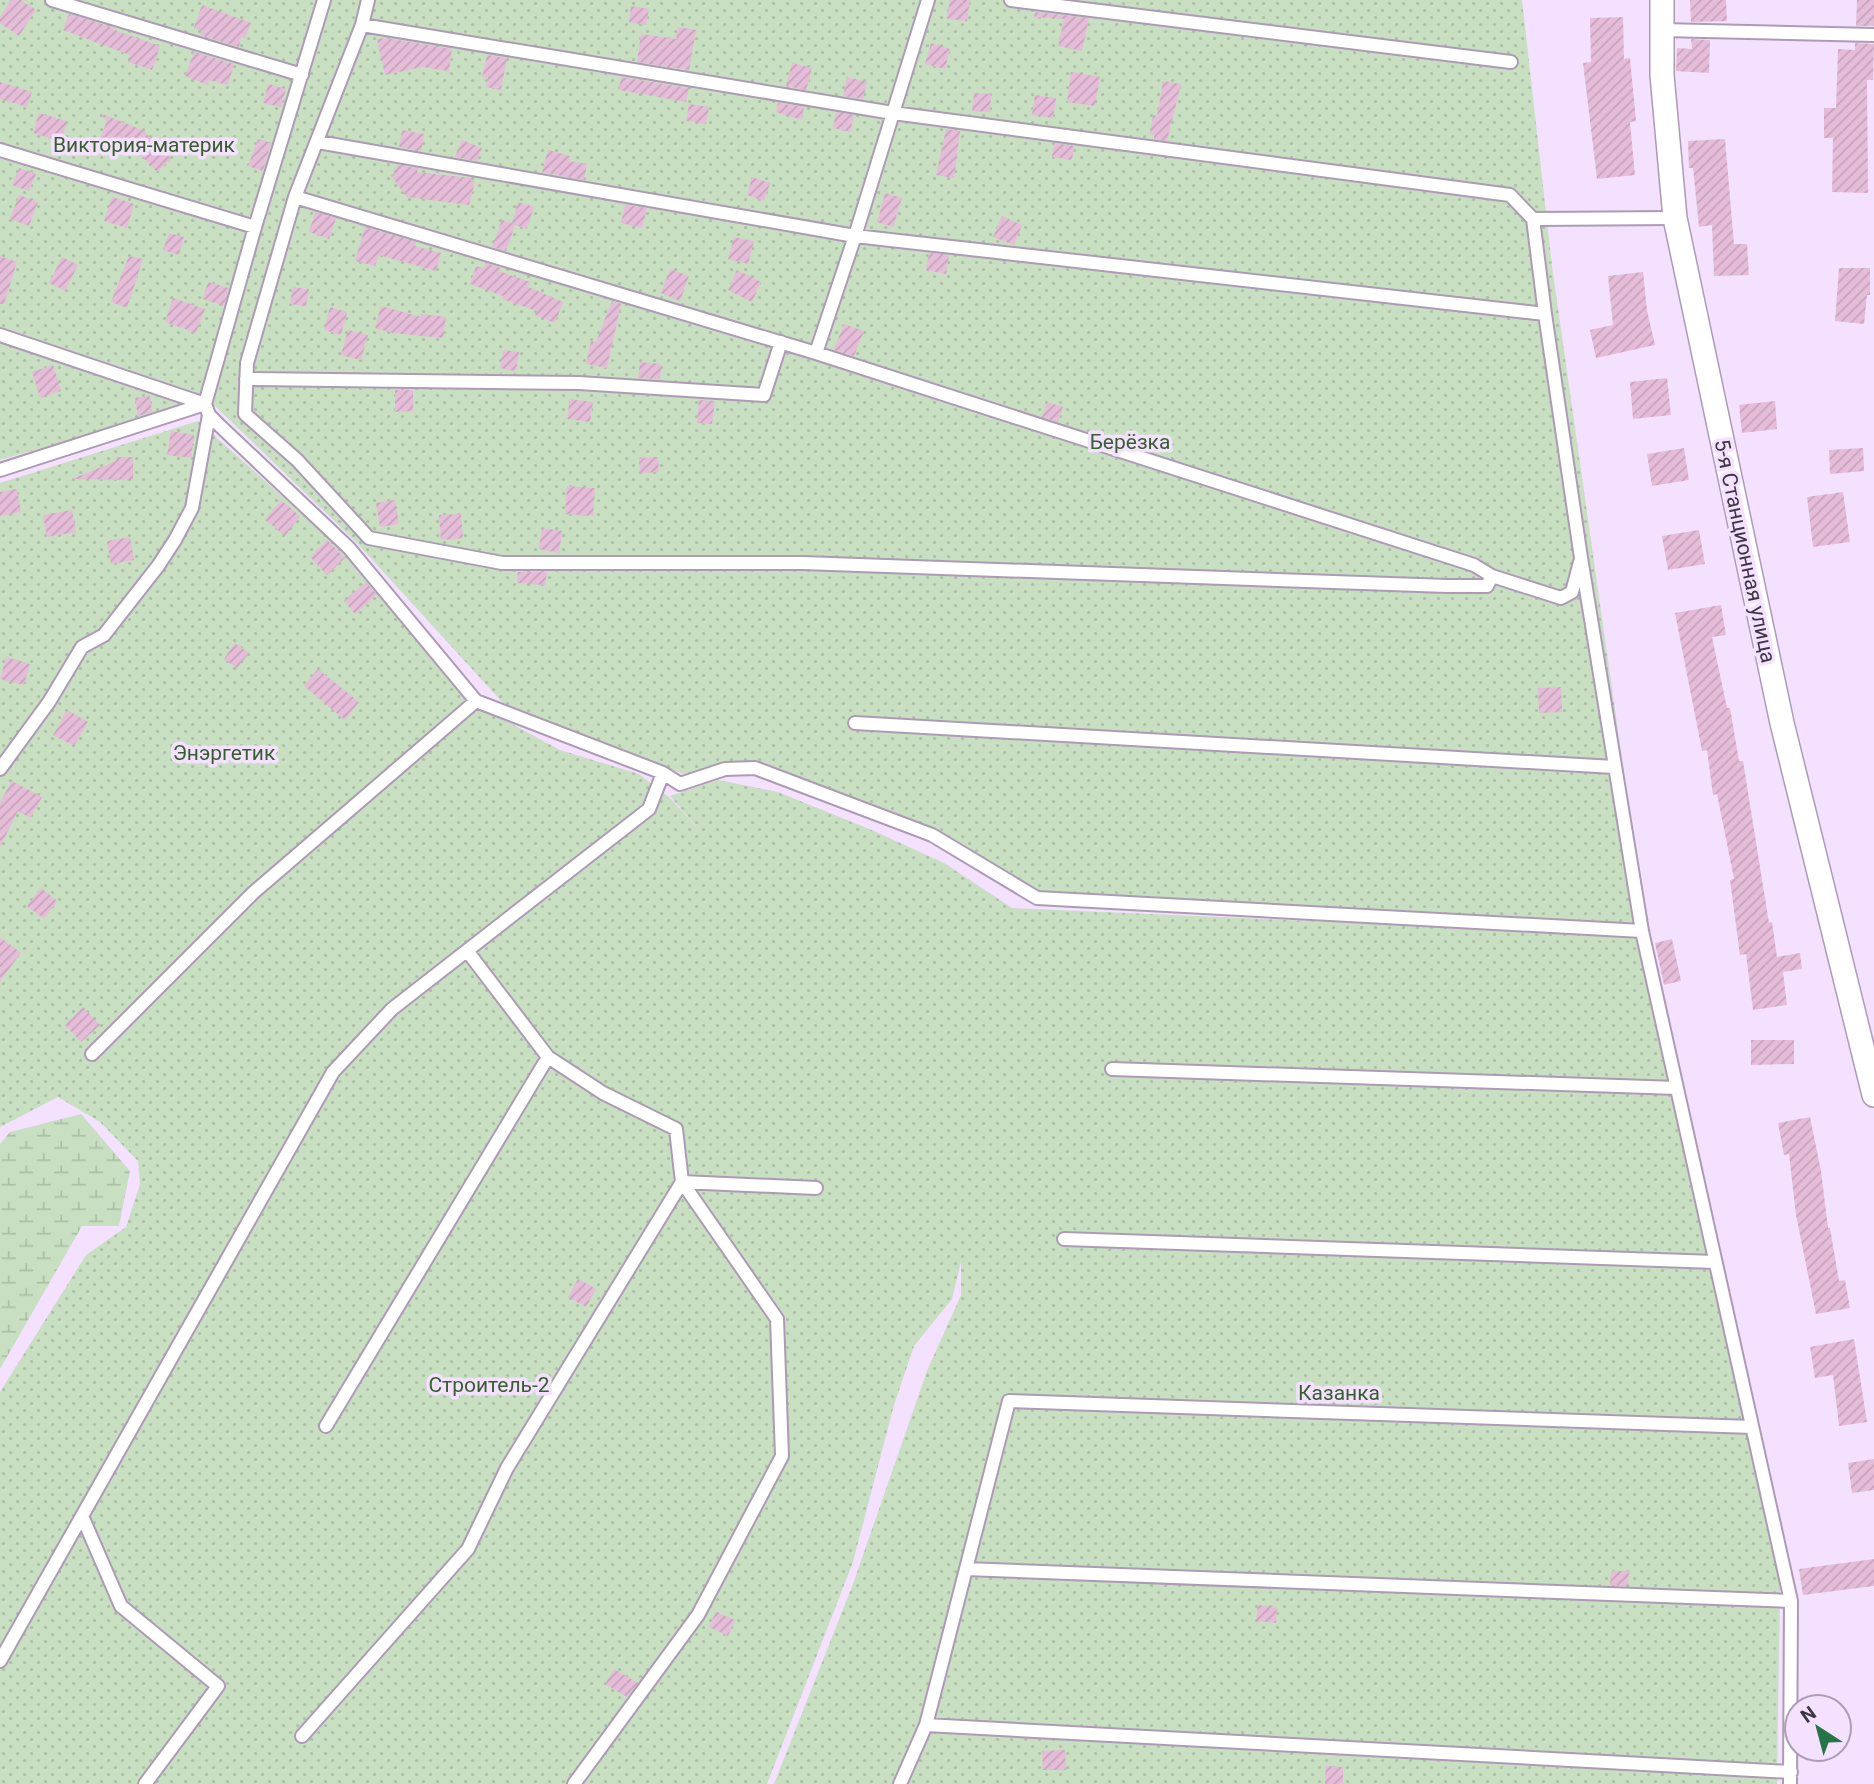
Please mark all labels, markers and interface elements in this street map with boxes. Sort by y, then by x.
park label: Виктория-материк [53,133,236,157]
park label: Берёзка [1090,430,1170,454]
street label: 5-я Станционная улица [1710,437,1780,665]
park label: Энэргетик [173,741,276,765]
park label: Строитель-2 [428,1373,550,1397]
park label: Казанка [1298,1381,1380,1405]
north arrow [1783,1693,1853,1763]
text: N [1796,1701,1820,1728]

